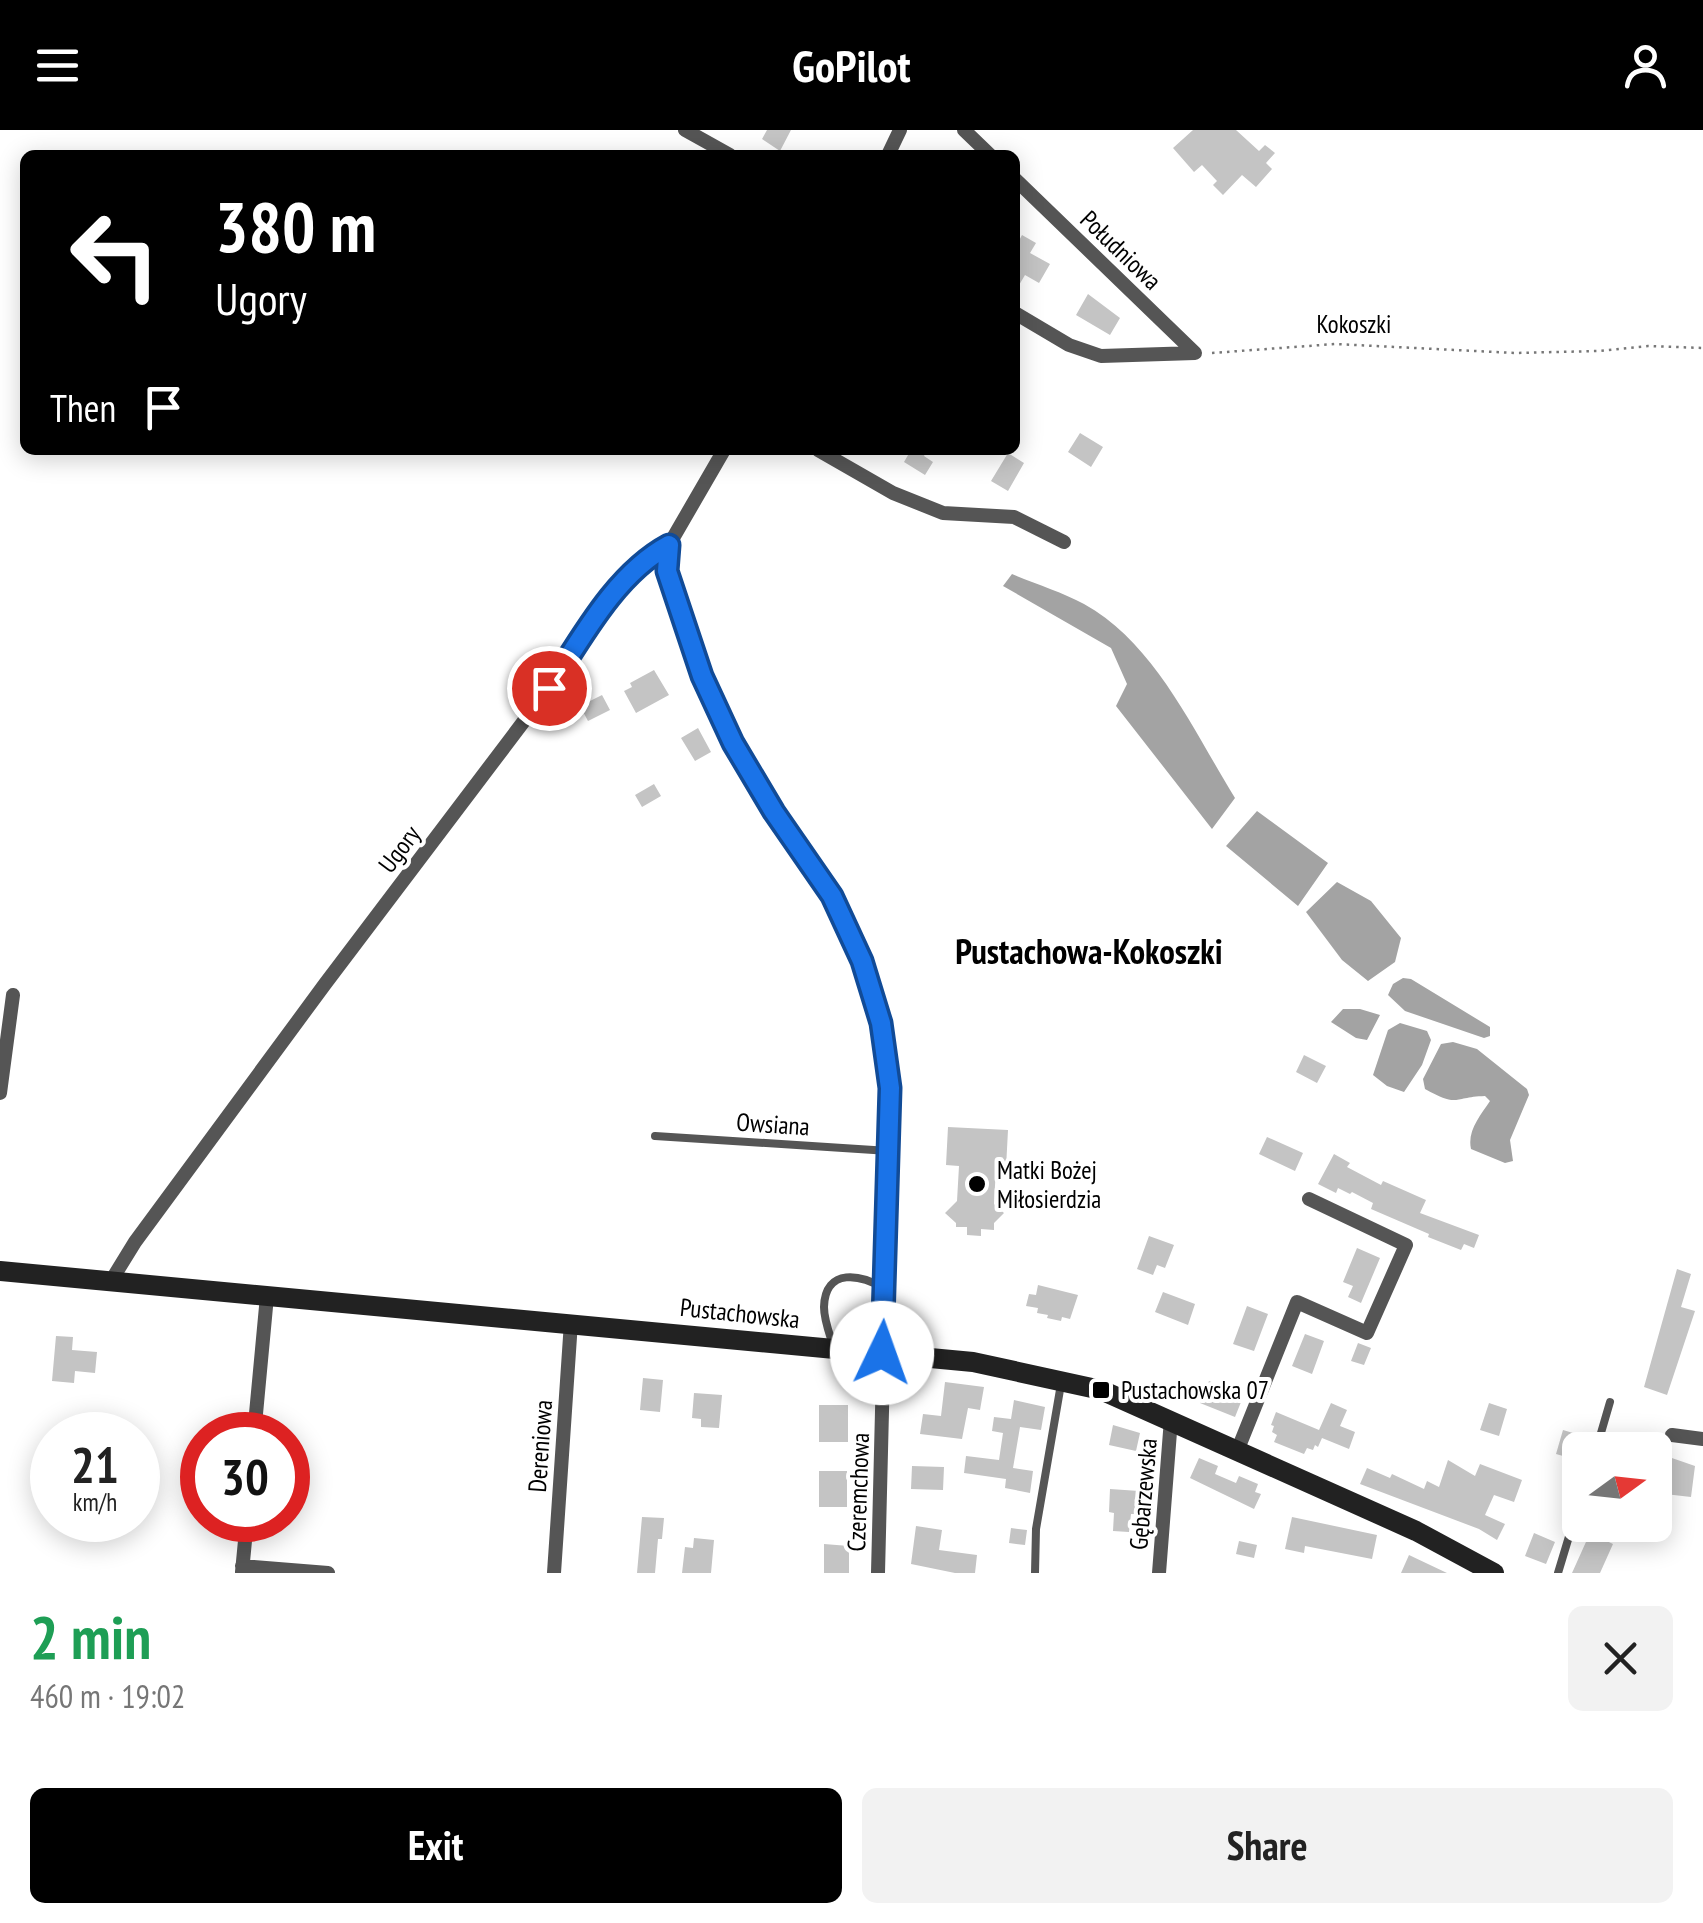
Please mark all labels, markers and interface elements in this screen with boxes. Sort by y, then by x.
text: GoPilot [792,36,911,94]
icon: menu [30,38,85,93]
icon: person [1618,38,1673,93]
text: 380 m [215,181,376,271]
icon: left [50,190,180,320]
street label: Południowa [1074,204,1168,296]
text: Ugory [215,269,307,327]
street label: Kokoszki [1317,308,1391,340]
icon: arrive [136,380,191,435]
text: Then [50,383,116,432]
pin [507,646,592,731]
icon: arrive [522,661,577,716]
street label: Ugory [371,819,427,879]
district label: Pustachowa-Kokoszki [955,928,1223,974]
street label: Owsiana [735,1105,811,1143]
place label: Matki Bożej Miłosierdzia [997,1154,1101,1215]
marker: Matki Bożej Miłosierdzia [966,1173,988,1195]
street label: Pustachowska [679,1291,801,1335]
position arrow [830,1301,934,1405]
place label: Pustachowska 07 [1121,1374,1269,1406]
marker: Pustachowska 07 [1090,1379,1112,1401]
street label: Dereniowa [521,1399,559,1493]
speed limit sign: 30 [180,1412,310,1542]
text: 21 [71,1432,119,1497]
street label: Czeremchowa [840,1432,876,1552]
north arrow [1562,1432,1672,1542]
map controls [1562,1432,1672,1542]
street label: Gębarzewska [1122,1437,1164,1551]
text: km/h [73,1486,117,1518]
text: 2 min [30,1598,151,1676]
button: close [1568,1606,1673,1711]
text: 460 m · 19:02 [30,1675,185,1717]
button: Exit [30,1788,842,1903]
button: Share [862,1788,1673,1903]

